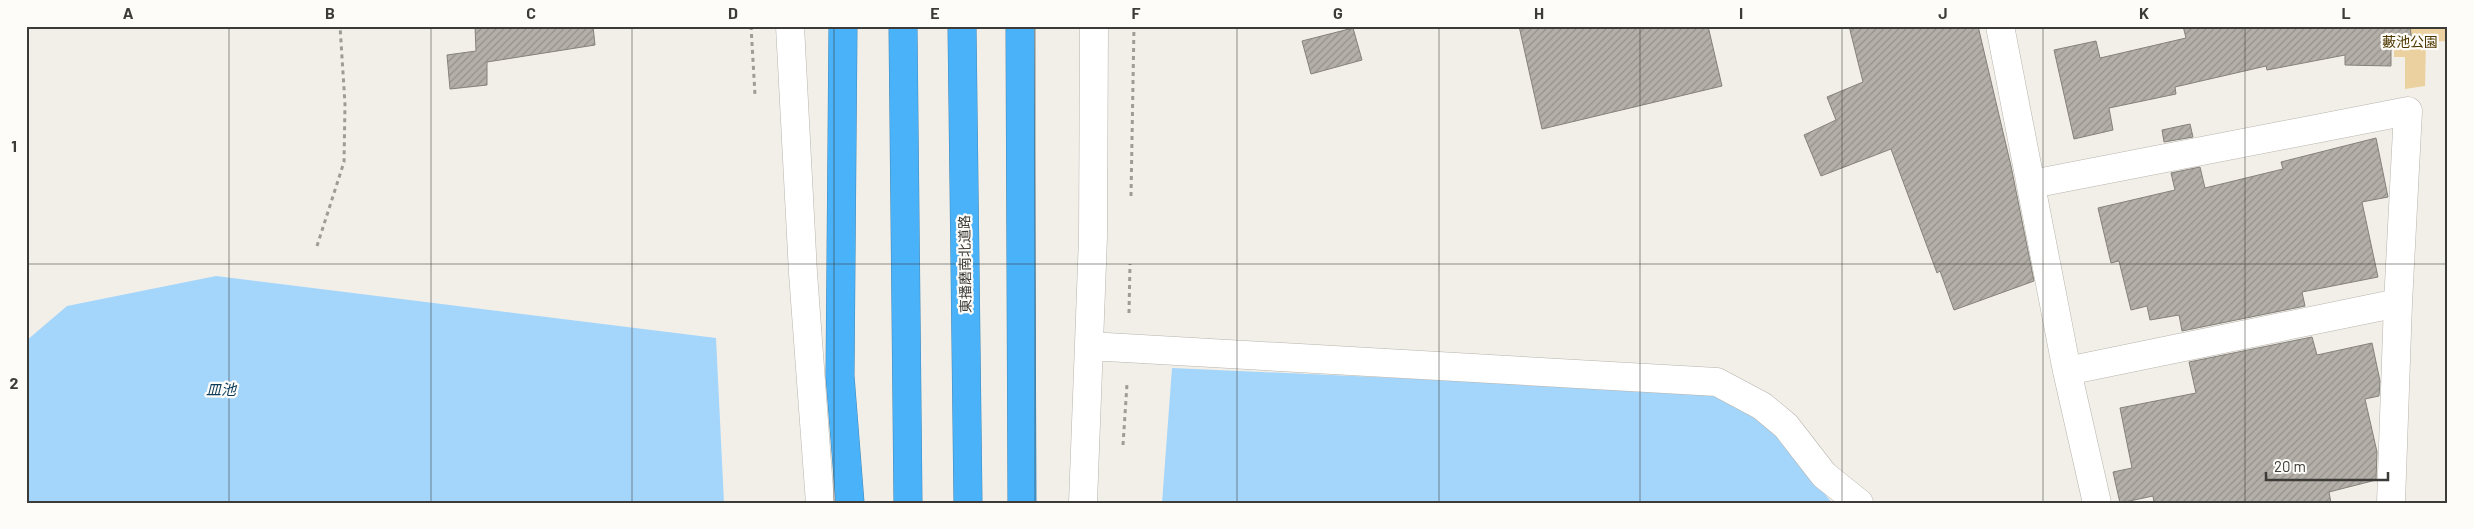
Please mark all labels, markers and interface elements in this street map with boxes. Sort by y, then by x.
text: A [123,3,134,22]
text: B [325,3,335,22]
text: C [526,3,536,22]
text: D [728,3,738,22]
text: E [930,3,940,22]
text: F [1132,3,1141,22]
text: G [1333,3,1343,22]
text: H [1534,3,1544,22]
text: I [1739,3,1743,22]
text: J [1938,3,1948,22]
text: K [2139,3,2149,22]
text: L [2341,3,2351,22]
park label: 藪池公園 [2382,33,2438,50]
text: 1 [11,136,17,155]
street label: 東播磨南北道路 [955,215,974,313]
text: 2 [10,373,19,392]
water label: 皿池 [206,380,238,398]
scale bar [2266,449,2389,481]
text: 20 m [2274,457,2306,475]

